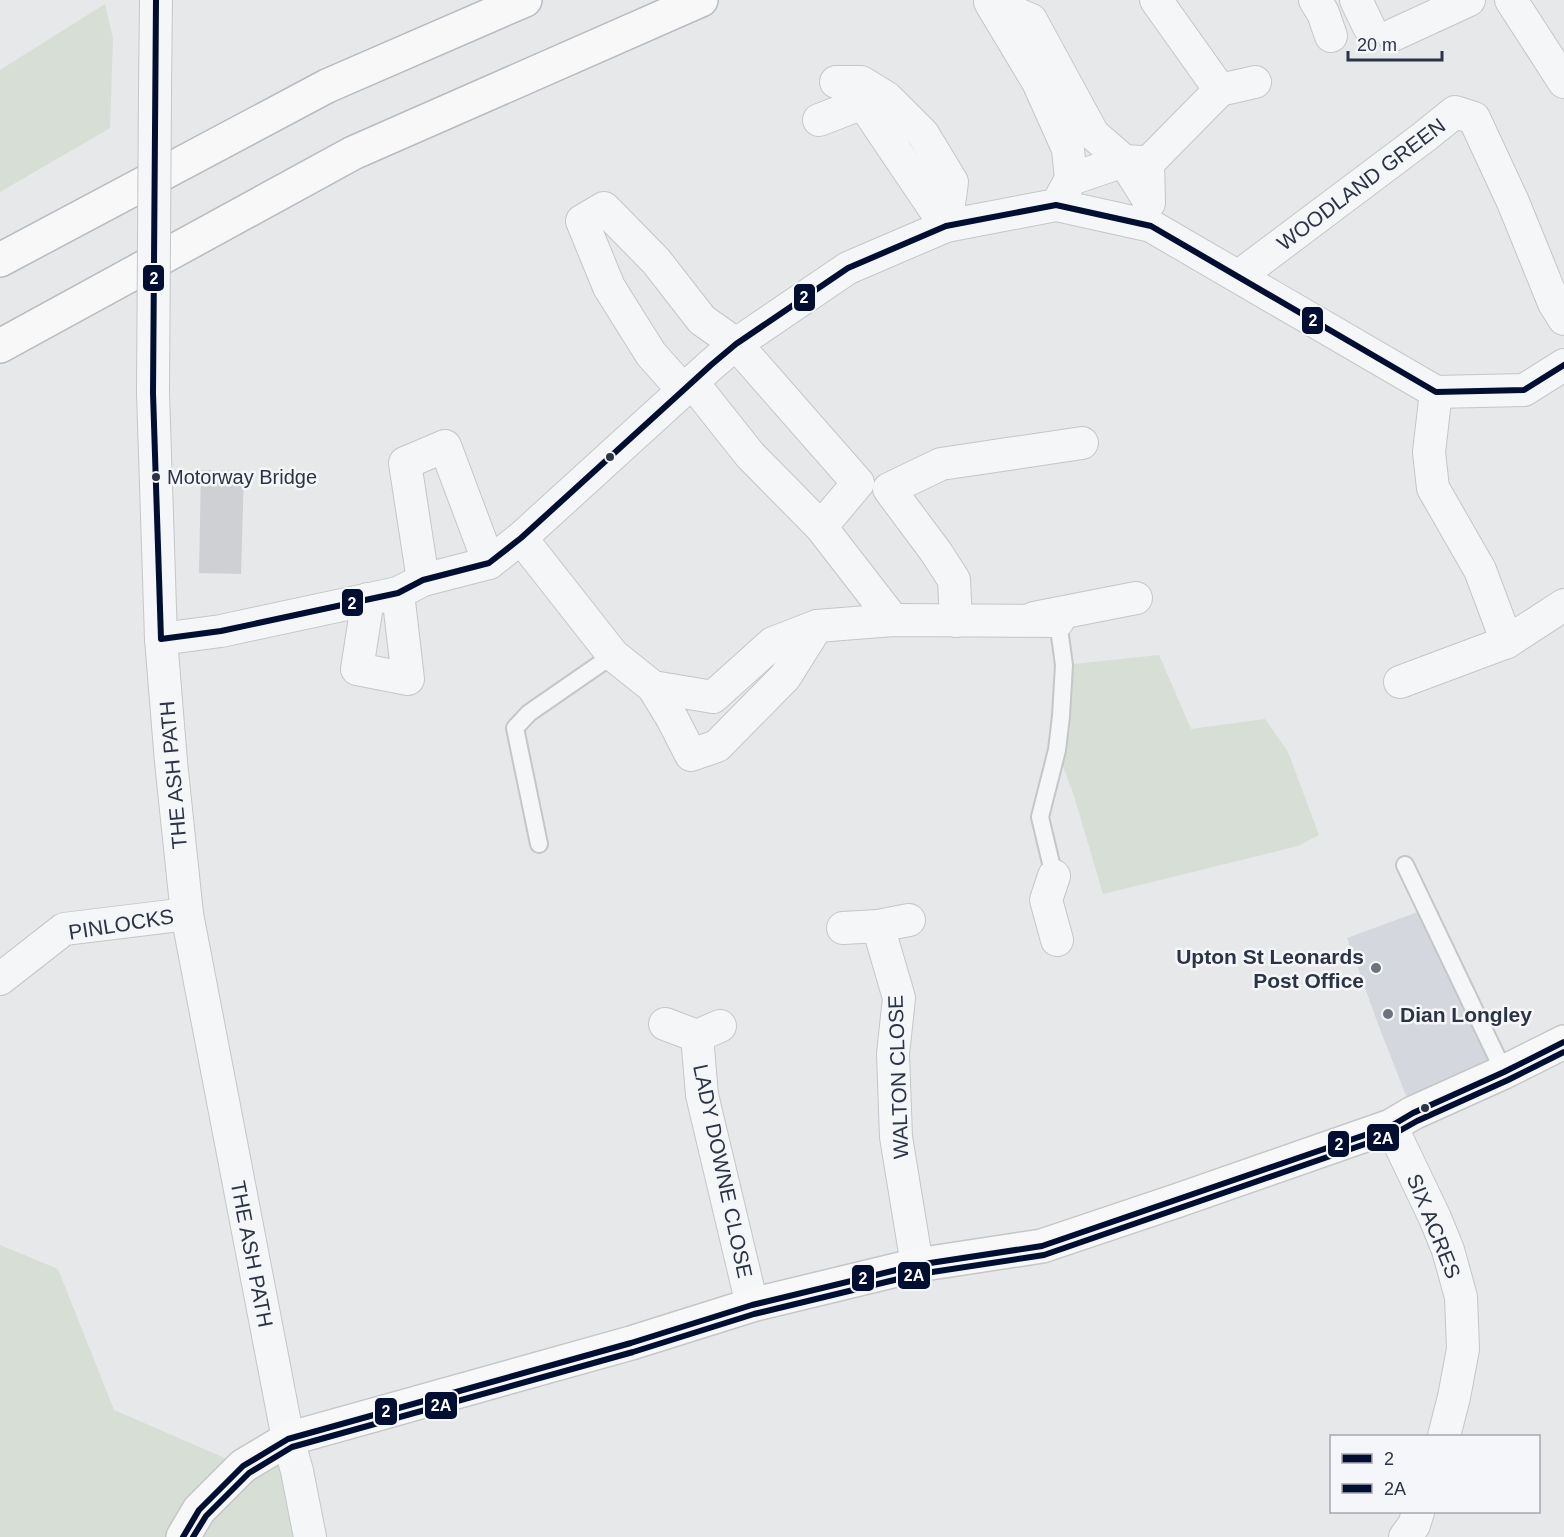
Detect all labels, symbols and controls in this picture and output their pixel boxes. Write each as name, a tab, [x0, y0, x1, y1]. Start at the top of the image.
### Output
scale bar	[1348, 24, 1442, 62]
text: 20 m	[1357, 35, 1397, 55]
street label: WOODLAND GREEN	[1273, 113, 1449, 255]
line badge: 2	[142, 264, 165, 292]
text: 2	[150, 270, 159, 287]
line badge: 2	[793, 283, 816, 312]
text: 2	[800, 289, 809, 306]
line badge: 2	[1301, 306, 1324, 335]
text: 2	[1309, 312, 1318, 329]
unlabelled marker	[604, 451, 616, 463]
place label: Motorway Bridge	[167, 466, 317, 488]
marker: Motorway Bridge	[150, 471, 162, 483]
line badge: 2	[341, 588, 364, 617]
text: 2	[348, 595, 357, 612]
street label: THE ASH PATH	[155, 700, 191, 850]
street label: PINLOCKS	[67, 904, 175, 944]
place label: Upton St Leonards Post Office	[1176, 945, 1364, 992]
marker: Upton St Leonards Post Office	[1369, 961, 1383, 975]
street label: WALTON CLOSE	[884, 995, 912, 1159]
place label: Dian Longley	[1400, 1003, 1532, 1026]
marker: Dian Longley	[1381, 1007, 1395, 1021]
street label: LADY DOWNE CLOSE	[689, 1062, 757, 1280]
unlabelled marker	[1419, 1102, 1431, 1114]
line badge: 2A	[1366, 1123, 1400, 1152]
line badge: 2	[1327, 1130, 1350, 1158]
text: 2A	[1373, 1130, 1394, 1147]
text: 2	[1335, 1136, 1344, 1153]
street label: SIX ACRES	[1403, 1170, 1465, 1282]
street label: THE ASH PATH	[227, 1179, 277, 1329]
line badge: 2A	[897, 1261, 931, 1290]
line badge: 2	[851, 1264, 875, 1292]
text: 2A	[904, 1267, 925, 1284]
text: 2	[859, 1270, 868, 1287]
line badge: 2A	[424, 1391, 458, 1420]
line badge: 2	[374, 1397, 398, 1426]
text: 2A	[431, 1397, 452, 1414]
text: 2	[382, 1403, 391, 1420]
legend	[1330, 1435, 1540, 1513]
text: 2	[1384, 1449, 1394, 1469]
text: 2A	[1384, 1479, 1406, 1499]

